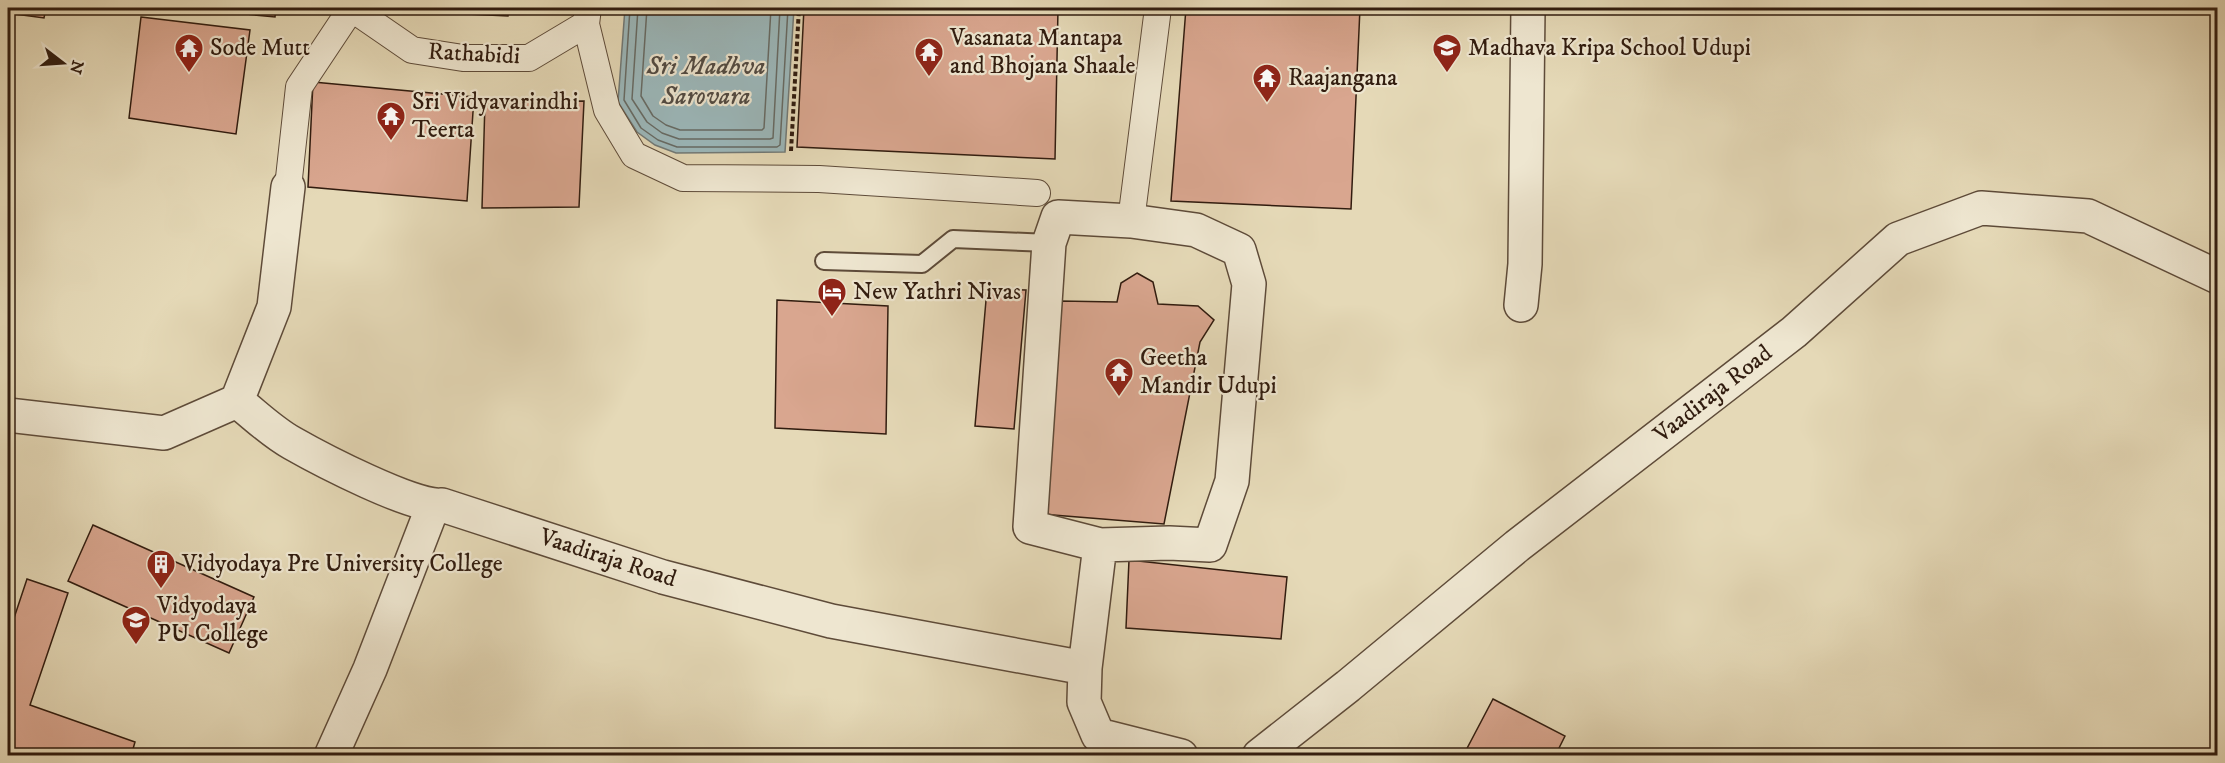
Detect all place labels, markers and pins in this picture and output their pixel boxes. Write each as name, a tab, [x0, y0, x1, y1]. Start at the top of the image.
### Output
place label: Vasanata Mantapa and Bhojana Shaale	[949, 23, 1136, 81]
temple icon: Sode Mutt	[173, 32, 205, 74]
school or university icon: Madhava Kripa School Udupi	[1431, 32, 1463, 74]
place label: Sode Mutt	[210, 33, 310, 63]
place label: Madhava Kripa School Udupi	[1468, 33, 1751, 63]
temple icon: Vasanata Mantapa and Bhojana Shaale	[913, 36, 945, 78]
temple icon: Raajangana	[1251, 62, 1283, 104]
place label: Raajangana	[1288, 63, 1398, 93]
place label: Sri Vidyavarindhi Teerta	[412, 87, 578, 145]
temple icon: Sri Vidyavarindhi Teerta	[375, 100, 407, 142]
hotel icon: New Yathri Nivas	[816, 276, 848, 318]
place label: New Yathri Nivas	[853, 277, 1021, 307]
place label: Geetha Mandir Udupi	[1140, 343, 1277, 401]
temple icon: Geetha Mandir Udupi	[1103, 356, 1135, 398]
building icon: Vidyodaya Pre University College	[145, 548, 177, 590]
place label: Vidyodaya Pre University College	[181, 549, 503, 579]
place label: Vidyodaya PU College	[156, 591, 268, 649]
school or university icon: Vidyodaya PU College	[120, 604, 152, 646]

